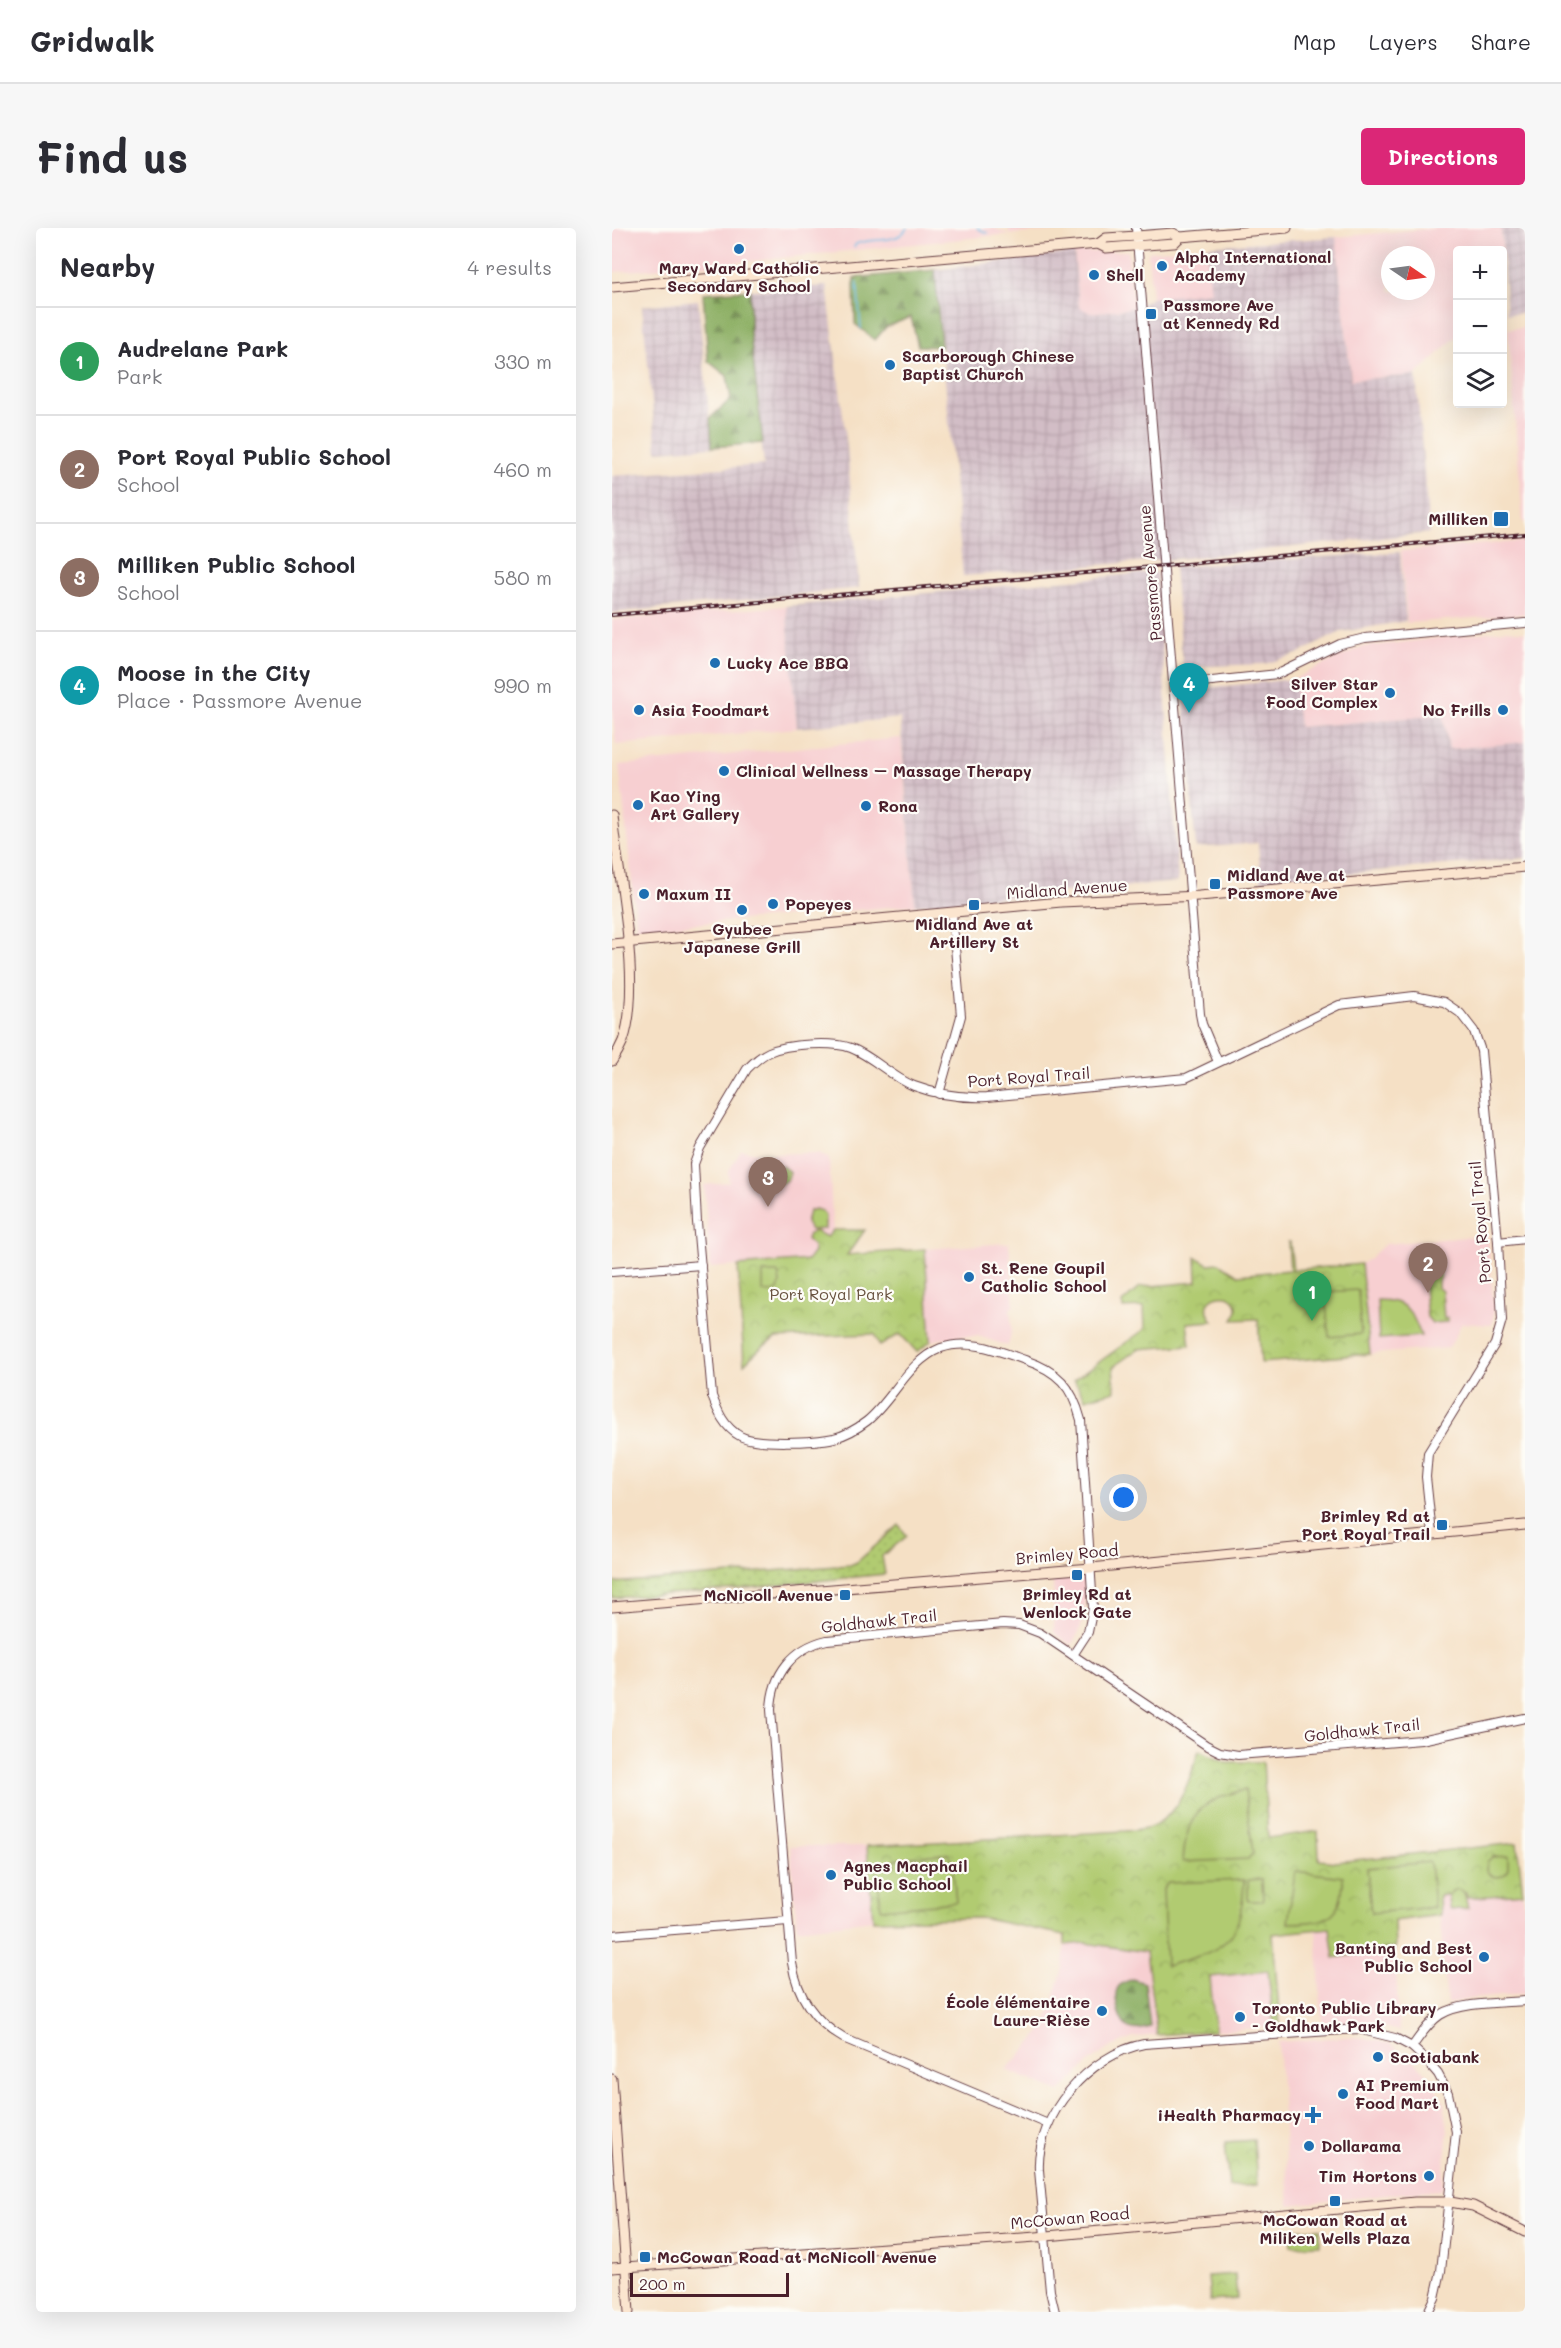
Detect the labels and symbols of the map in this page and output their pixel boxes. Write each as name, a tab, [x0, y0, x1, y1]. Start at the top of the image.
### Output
marker: Mary Ward Catholic Secondary School	[732, 242, 746, 256]
place label: Alpha International Academy	[1174, 246, 1331, 285]
north arrow	[1381, 246, 1435, 300]
place label: Mary Ward Catholic Secondary School	[659, 257, 819, 296]
marker: Alpha International Academy	[1155, 259, 1169, 273]
place label: Shell	[1106, 264, 1144, 285]
marker: Shell	[1087, 268, 1101, 282]
place label: Passmore Ave at Kennedy Rd	[1163, 294, 1279, 333]
marker: Passmore Ave at Kennedy Rd	[1144, 307, 1158, 321]
place label: Scarborough Chinese Baptist Church	[902, 345, 1074, 384]
marker: Scarborough Chinese Baptist Church	[883, 358, 897, 372]
street label: Passmore Avenue	[1133, 504, 1166, 642]
place label: Milliken	[1428, 508, 1488, 529]
marker: Milliken	[1492, 510, 1510, 528]
place label: Lucky Ace BBQ	[727, 652, 849, 673]
marker: Lucky Ace BBQ	[708, 656, 722, 670]
pin: 4	[1170, 664, 1208, 713]
place label: Silver Star Food Complex	[1266, 673, 1378, 712]
marker: Silver Star Food Complex	[1383, 686, 1397, 700]
place label: Asia Foodmart	[651, 699, 769, 720]
place label: No Frills	[1423, 699, 1491, 720]
marker: Asia Foodmart	[632, 703, 646, 717]
marker: No Frills	[1496, 703, 1510, 717]
place label: Clinical Wellness – Massage Therapy	[736, 760, 1032, 781]
marker: Clinical Wellness – Massage Therapy	[717, 764, 731, 778]
place label: Kao Ying Art Gallery	[650, 785, 740, 824]
place label: Rona	[878, 795, 918, 816]
marker: Kao Ying Art Gallery	[631, 798, 645, 812]
marker: Rona	[859, 799, 873, 813]
place label: Midland Ave at Passmore Ave	[1227, 864, 1345, 903]
street label: Midland Avenue	[1006, 874, 1128, 903]
marker: Midland Ave at Passmore Ave	[1208, 877, 1222, 891]
place label: Maxum II	[656, 883, 731, 904]
marker: Maxum II	[637, 887, 651, 901]
place label: Popeyes	[785, 893, 852, 914]
marker: Popeyes	[766, 897, 780, 911]
marker: Midland Ave at Artillery St	[967, 898, 981, 912]
marker: Gyubee Japanese Grill	[735, 903, 749, 917]
place label: Midland Ave at Artillery St	[915, 913, 1033, 952]
place label: Gyubee Japanese Grill	[683, 918, 801, 957]
street label: Port Royal Trail	[967, 1062, 1091, 1091]
pin: 3	[748, 1158, 788, 1207]
street label: Port Royal Trail	[1464, 1160, 1495, 1284]
pin: 2	[1408, 1244, 1448, 1293]
place label: St. Rene Goupil Catholic School	[981, 1257, 1107, 1296]
marker: St. Rene Goupil Catholic School	[962, 1270, 976, 1284]
pin: 1	[1292, 1272, 1332, 1321]
park label: Port Royal Park	[770, 1283, 892, 1304]
your location	[1109, 1483, 1138, 1512]
place label: Brimley Rd at Port Royal Trail	[1301, 1505, 1430, 1544]
marker: Brimley Rd at Port Royal Trail	[1435, 1518, 1449, 1532]
street label: Brimley Road	[1015, 1539, 1119, 1568]
marker: Brimley Rd at Wenlock Gate	[1070, 1568, 1084, 1582]
place label: Brimley Rd at Wenlock Gate	[1022, 1583, 1132, 1622]
place label: McNicoll Avenue	[704, 1584, 833, 1605]
marker: McNicoll Avenue	[838, 1588, 852, 1602]
street label: Goldhawk Trail	[820, 1604, 938, 1637]
street label: Goldhawk Trail	[1303, 1713, 1421, 1746]
place label: Agnes Macphail Public School	[843, 1855, 968, 1894]
marker: Agnes Macphail Public School	[824, 1868, 838, 1882]
place label: Banting and Best Public School	[1335, 1937, 1472, 1976]
marker: Banting and Best Public School	[1477, 1950, 1491, 1964]
place label: École élémentaire Laure-Rièse	[946, 1991, 1090, 2030]
place label: Toronto Public Library - Goldhawk Park	[1252, 1997, 1437, 2036]
marker: École élémentaire Laure-Rièse	[1095, 2004, 1109, 2018]
marker: Toronto Public Library - Goldhawk Park	[1233, 2010, 1247, 2024]
place label: Scotiabank	[1390, 2046, 1479, 2067]
marker: Scotiabank	[1371, 2050, 1385, 2064]
place label: AI Premium Food Mart	[1355, 2074, 1449, 2113]
marker: AI Premium Food Mart	[1336, 2087, 1350, 2101]
place label: iHealth Pharmacy	[1158, 2104, 1301, 2125]
marker: iHealth Pharmacy	[1306, 2108, 1320, 2122]
place label: Dollarama	[1321, 2135, 1402, 2156]
marker: Dollarama	[1302, 2139, 1316, 2153]
place label: Tim Hortons	[1319, 2165, 1417, 2186]
marker: Tim Hortons	[1422, 2169, 1436, 2183]
marker: McCowan Road at Miliken Wells Plaza	[1328, 2194, 1342, 2208]
street label: McCowan Road	[1010, 2202, 1130, 2233]
place label: McCowan Road at Miliken Wells Plaza	[1260, 2209, 1411, 2248]
place label: McCowan Road at McNicoll Avenue	[657, 2246, 937, 2267]
marker: McCowan Road at McNicoll Avenue	[638, 2250, 652, 2264]
scale bar	[630, 2270, 789, 2298]

